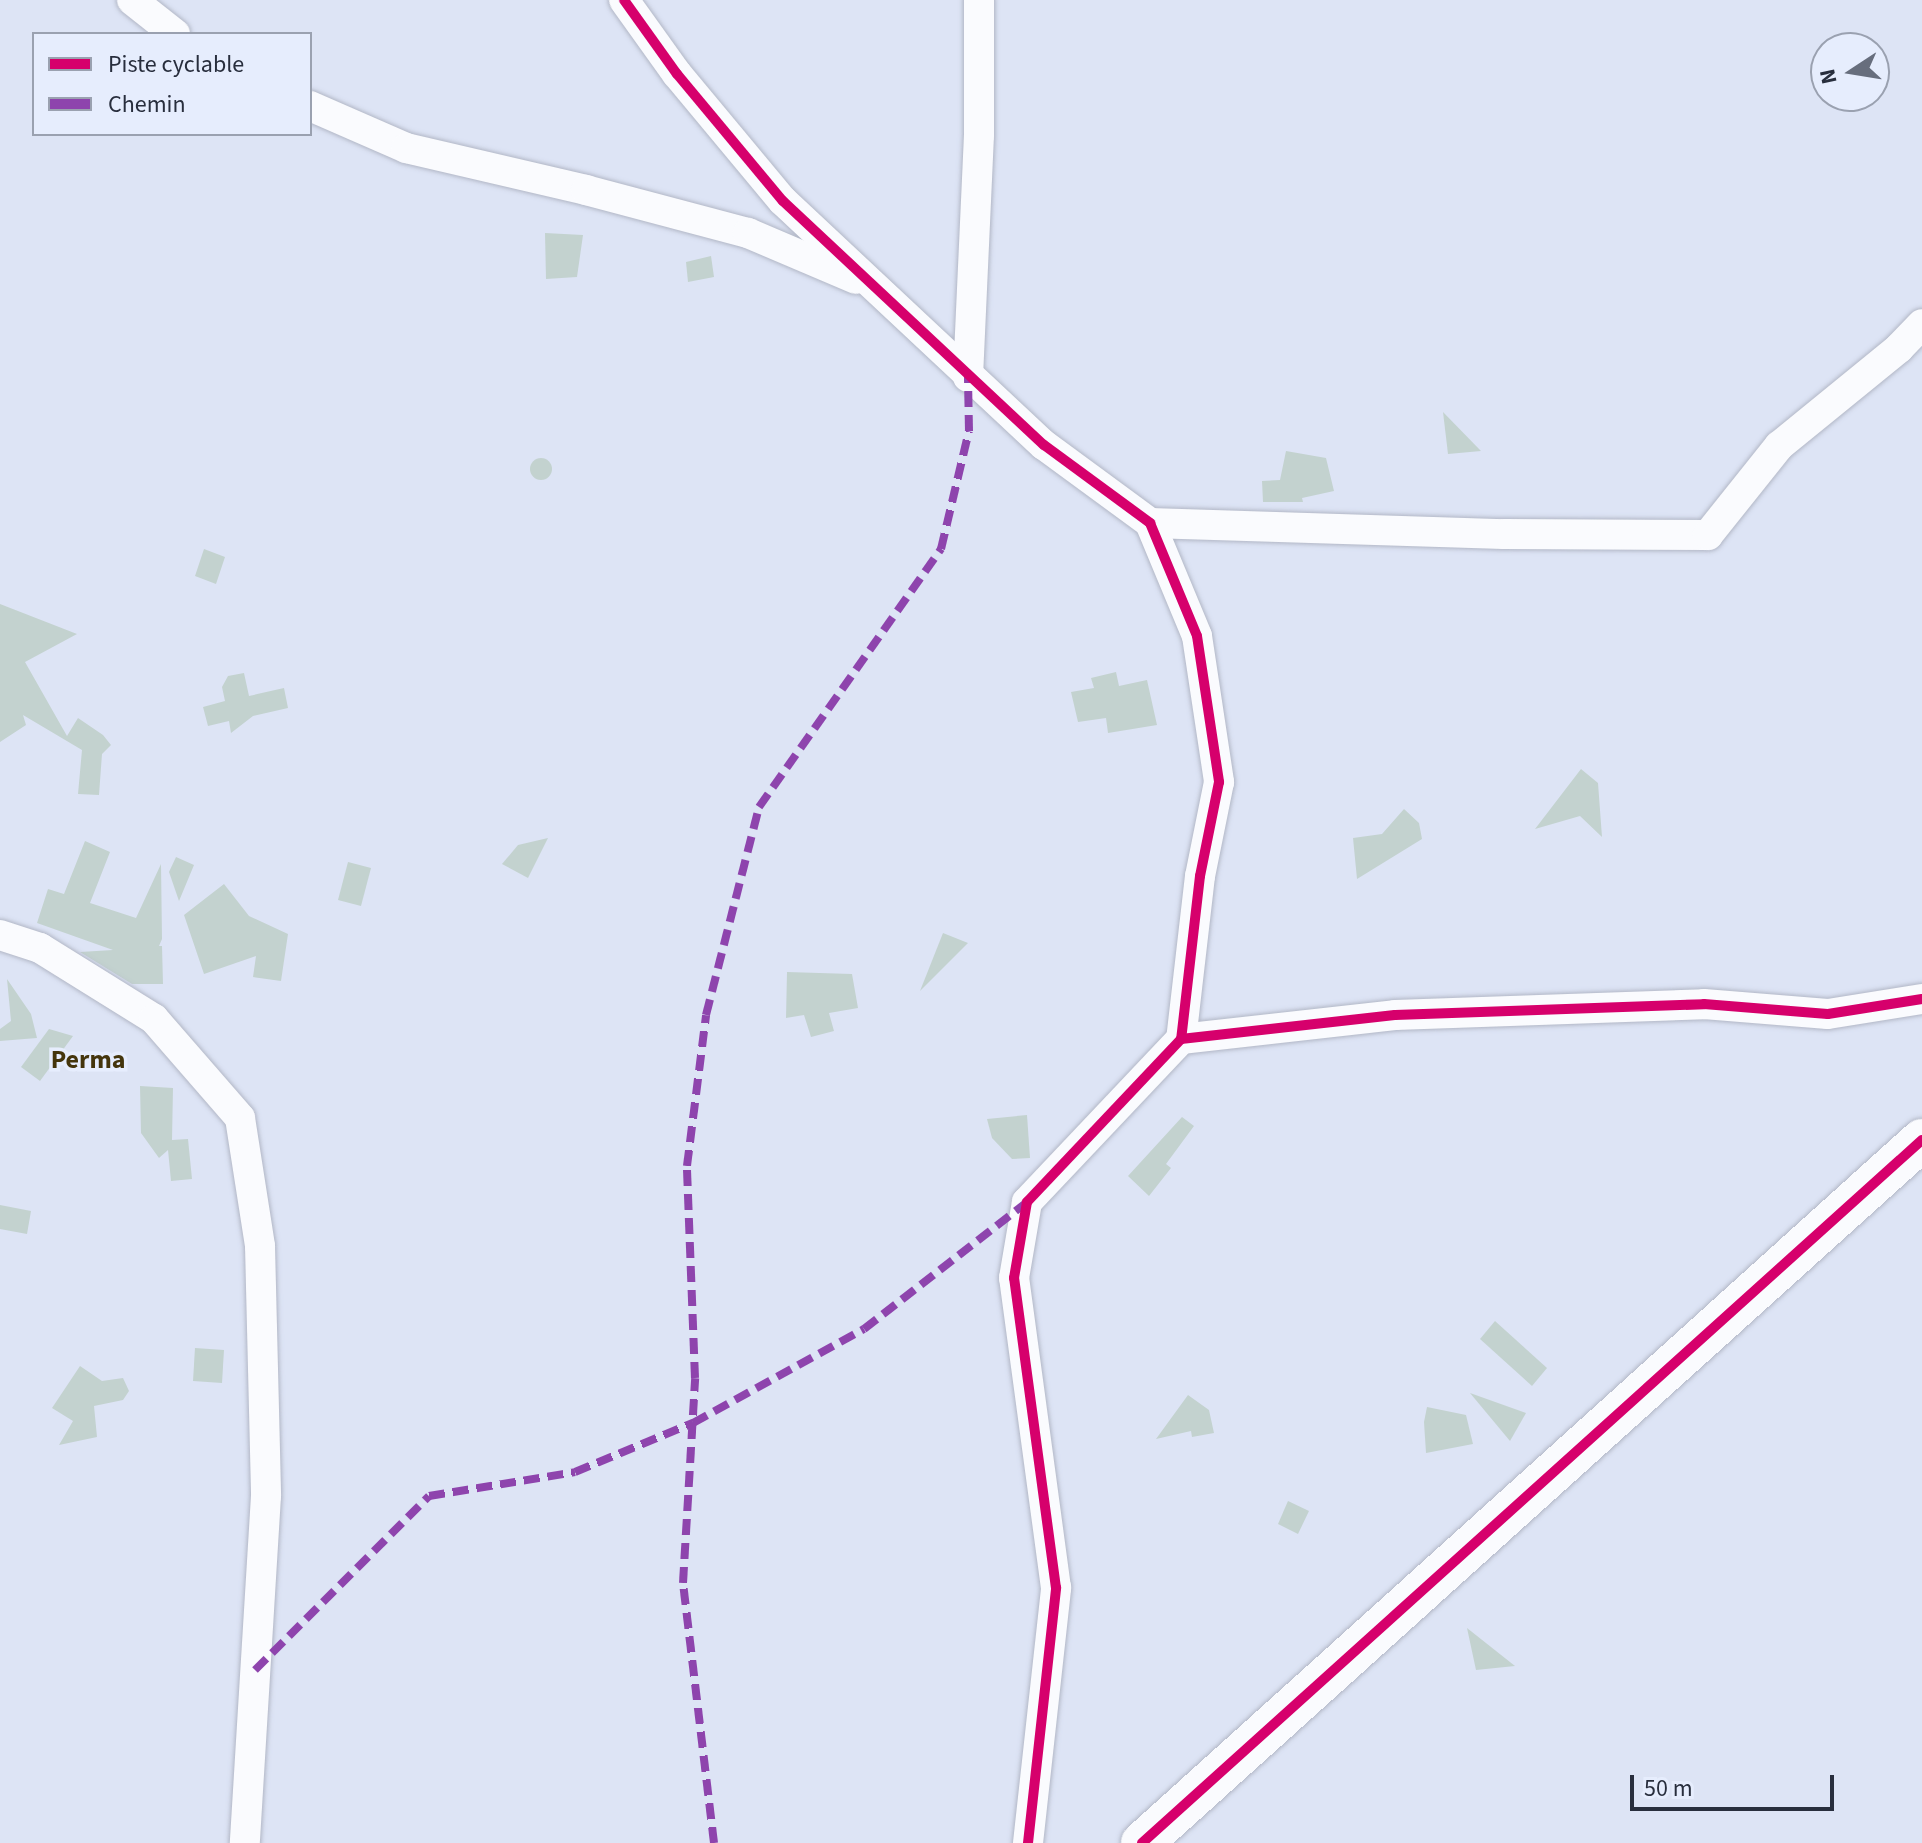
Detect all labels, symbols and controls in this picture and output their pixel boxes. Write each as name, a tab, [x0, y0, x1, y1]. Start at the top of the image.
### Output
legend	[32, 32, 312, 136]
north arrow	[1810, 32, 1890, 112]
text: Piste cyclable	[108, 47, 244, 82]
text: N	[1811, 66, 1846, 87]
text: Chemin	[108, 87, 186, 122]
district label: Perma	[51, 1044, 125, 1076]
scale bar	[1634, 1759, 1838, 1809]
text: 50 m	[1644, 1771, 1693, 1806]

